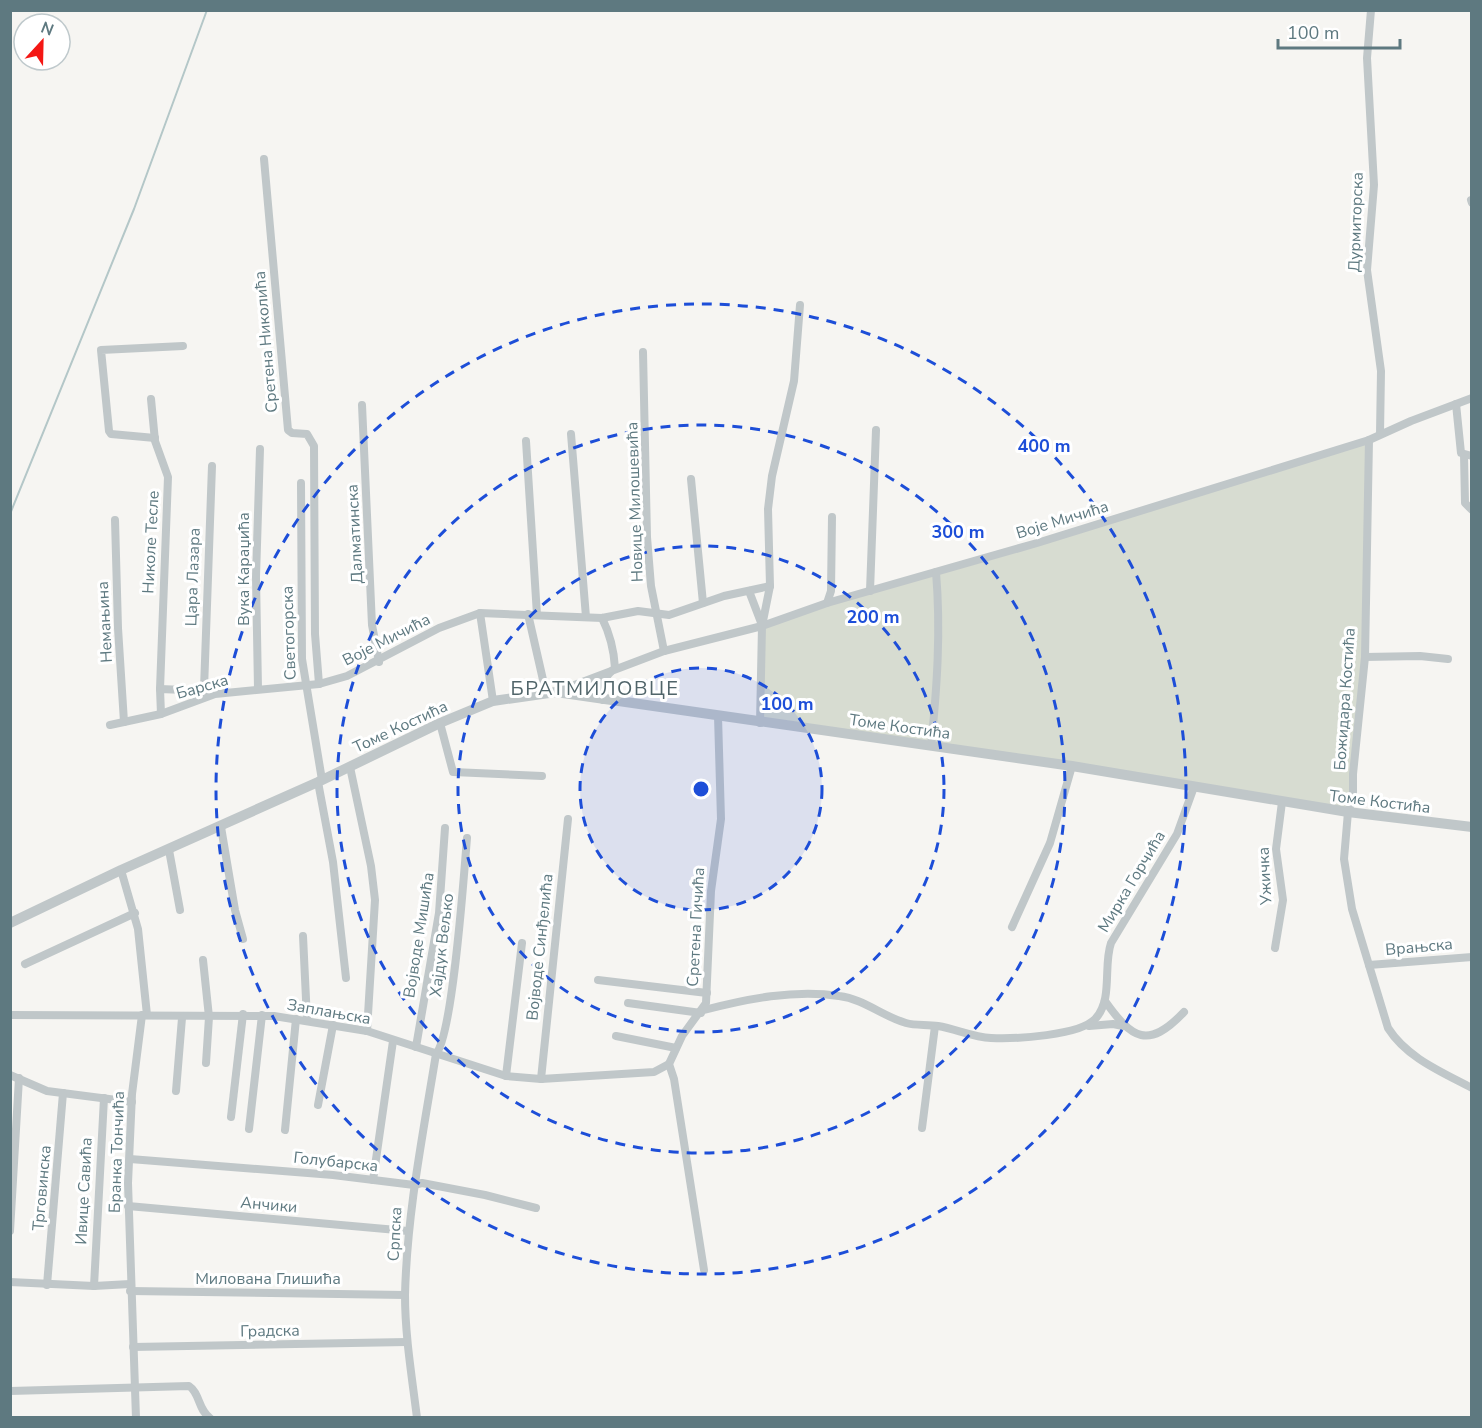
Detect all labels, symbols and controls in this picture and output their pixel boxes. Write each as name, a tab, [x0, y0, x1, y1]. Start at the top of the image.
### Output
north arrow	[12, 12, 72, 72]
scale bar	[1278, 12, 1400, 50]
text: N	[38, 17, 57, 41]
text: 100 m	[1287, 21, 1339, 45]
street label: Дурмиторска	[1343, 172, 1369, 272]
street label: Сретена Николића	[249, 270, 283, 414]
street label: Новице Милошевића	[621, 421, 649, 582]
text: 400 m	[1017, 434, 1071, 458]
street label: Далматинска	[341, 484, 369, 584]
street label: Николе Тесле	[137, 490, 165, 594]
street label: Воје Мичића	[1013, 495, 1111, 544]
street label: Вука Караџића	[233, 512, 255, 626]
text: 300 m	[931, 520, 985, 544]
street label: Цара Лазара	[180, 527, 206, 627]
street label: Немањина	[92, 581, 118, 663]
street label: Светогорска	[276, 585, 302, 681]
text: 200 m	[846, 605, 900, 629]
street label: Воје Мичића	[339, 608, 434, 671]
street label: Божидара Костића	[1329, 627, 1361, 771]
street label: Барска	[174, 669, 231, 705]
district label: БРАТМИЛОВЦЕ	[511, 675, 679, 702]
text: 100 m	[760, 692, 814, 716]
street label: Томе Костића	[350, 695, 451, 758]
street label: Томе Костића	[848, 709, 952, 745]
centre of rings	[691, 779, 711, 799]
street label: Томе Костића	[1328, 785, 1432, 819]
street label: Мирка Горчића	[1093, 827, 1171, 936]
street label: Ужичка	[1252, 846, 1278, 907]
street label: Сретена Гичића	[682, 867, 710, 987]
street label: Војводе Мишића	[398, 871, 440, 1000]
street label: Војводе Синђелића	[521, 873, 559, 1022]
street label: Хајдук Вељко	[425, 892, 459, 998]
street label: Врањска	[1384, 933, 1454, 961]
street label: Заплањска	[285, 994, 372, 1030]
street label: Бранка Тончића	[104, 1091, 130, 1213]
street label: Ивице Савића	[70, 1137, 98, 1245]
street label: Трговинска	[27, 1144, 57, 1232]
street label: Голубарска	[292, 1147, 379, 1177]
street label: Анчики	[240, 1192, 298, 1218]
street label: Српска	[383, 1206, 407, 1262]
street label: Милована Глишића	[195, 1268, 341, 1290]
street label: Градска	[240, 1319, 300, 1343]

